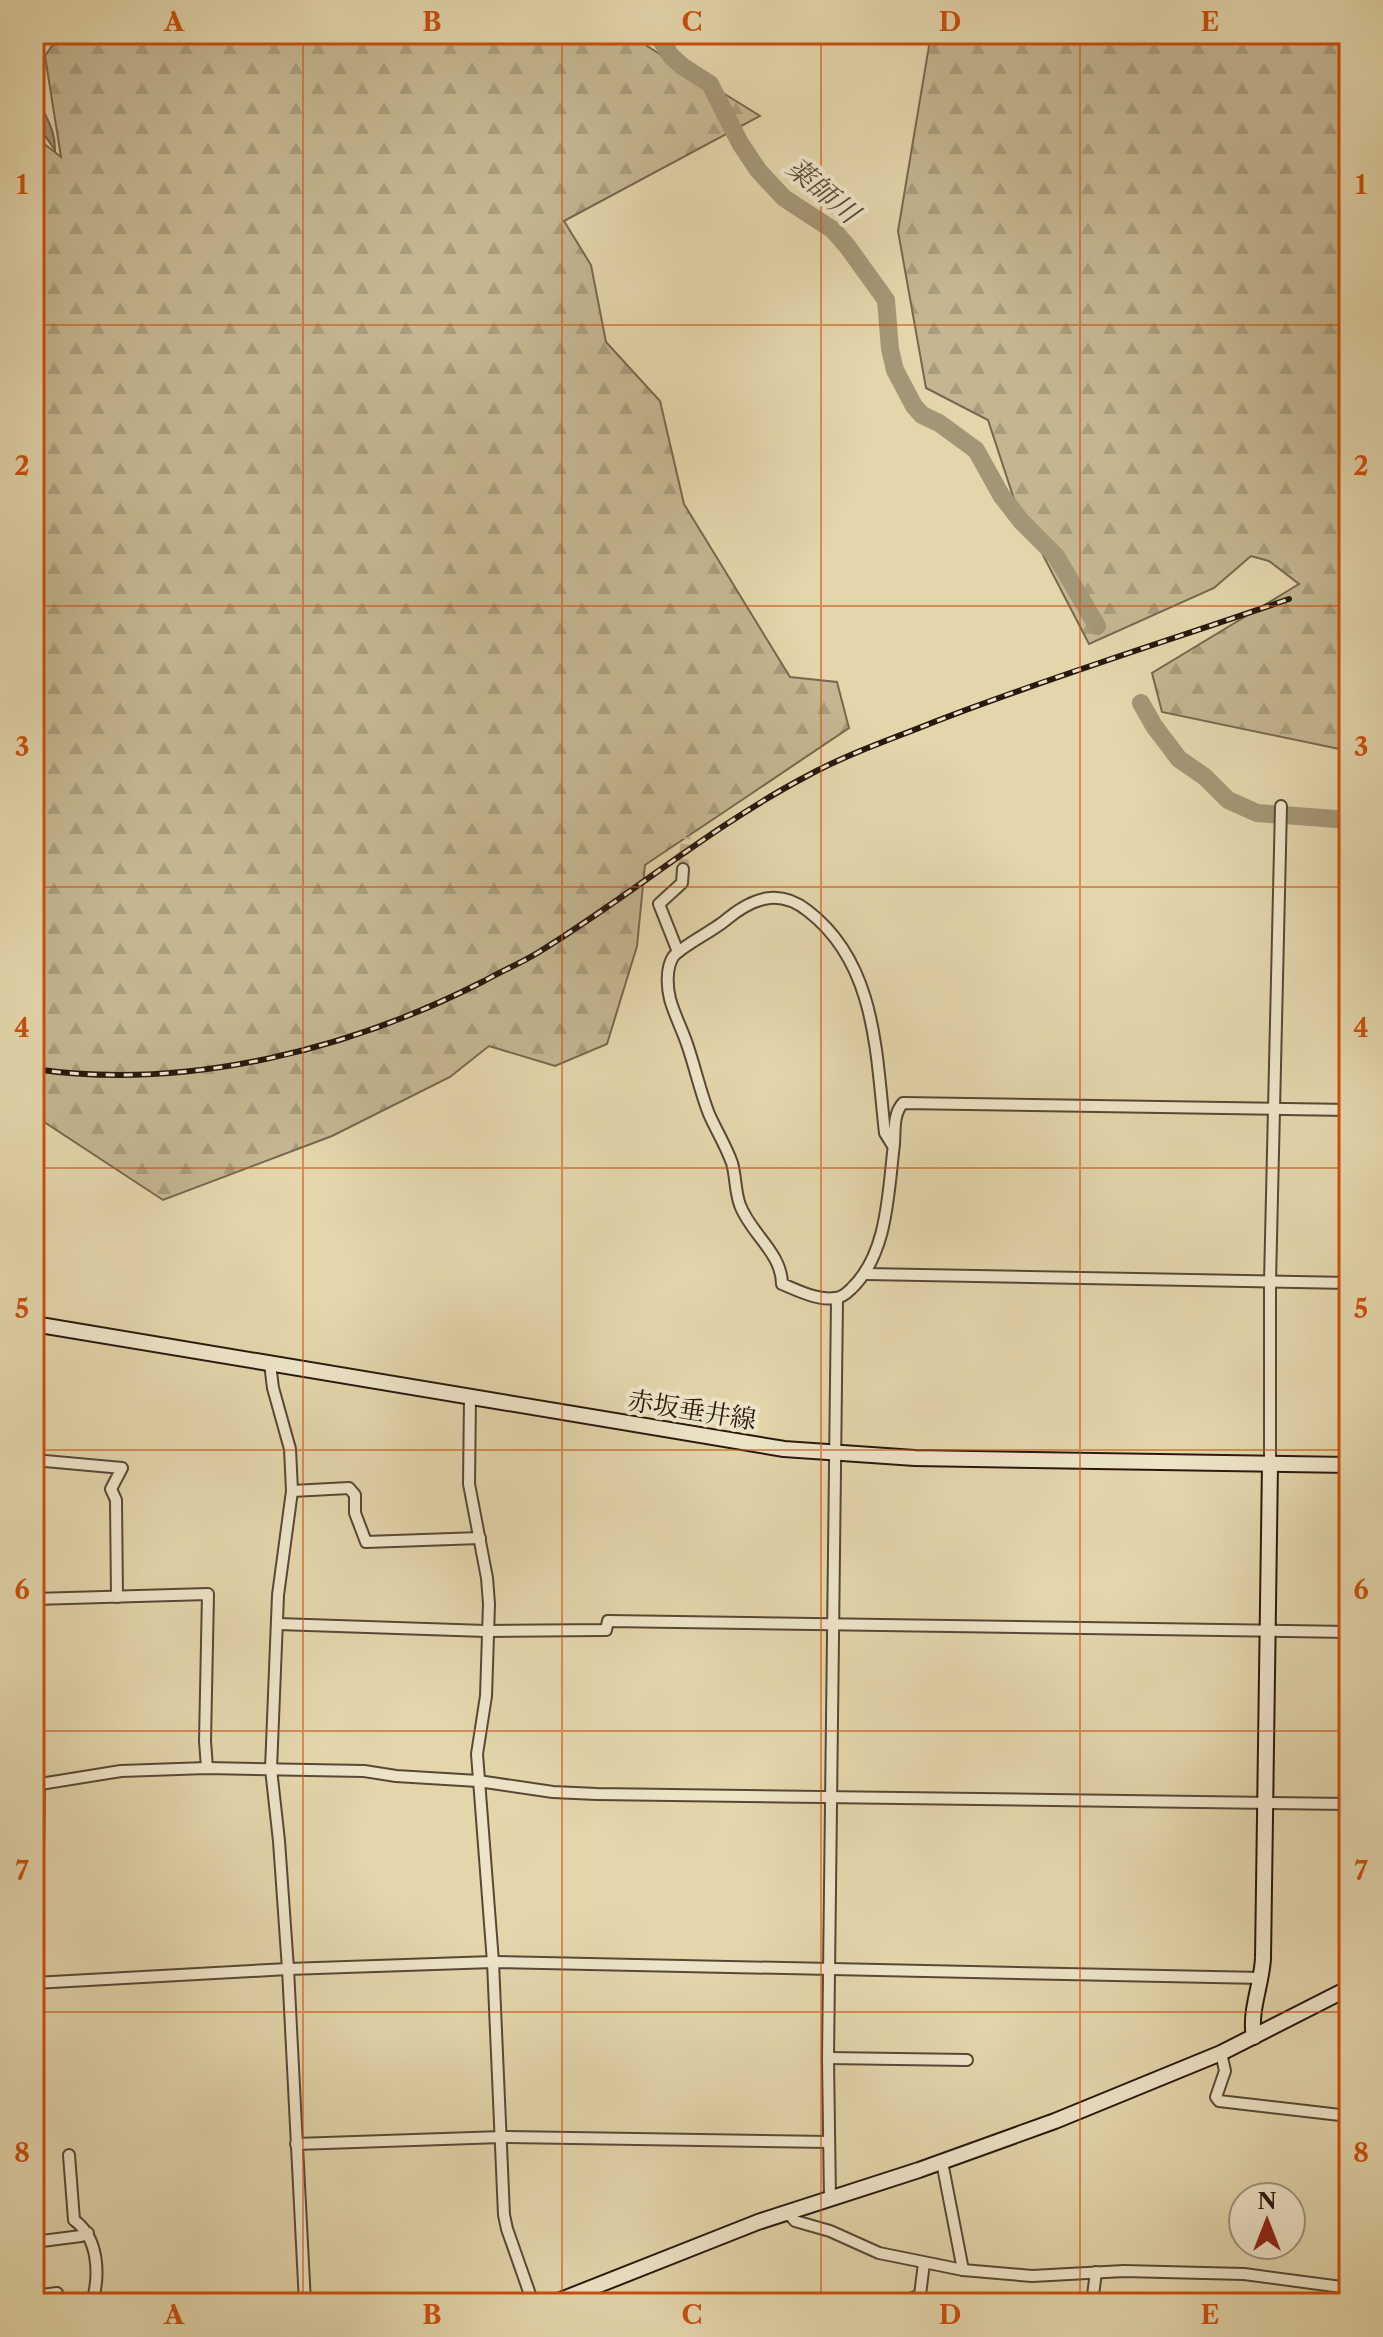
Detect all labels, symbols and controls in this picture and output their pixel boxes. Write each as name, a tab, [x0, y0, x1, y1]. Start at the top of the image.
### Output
text: A	[163, 6, 185, 38]
text: B	[422, 6, 442, 38]
text: C	[682, 6, 702, 38]
text: D	[939, 6, 961, 38]
text: E	[1201, 6, 1219, 38]
water label: 薬師川	[780, 150, 868, 232]
text: 1	[16, 169, 28, 201]
text: 1	[1355, 169, 1367, 201]
text: 2	[14, 450, 30, 482]
text: 2	[1353, 450, 1369, 482]
text: 3	[15, 731, 29, 763]
text: 3	[1354, 731, 1368, 763]
text: 4	[14, 1012, 30, 1044]
text: 4	[1353, 1012, 1369, 1044]
text: 5	[15, 1293, 29, 1325]
text: 5	[1354, 1293, 1368, 1325]
street label: 赤坂垂井線	[625, 1384, 759, 1436]
text: 6	[14, 1574, 30, 1606]
text: 6	[1353, 1574, 1369, 1606]
text: 7	[15, 1855, 29, 1887]
text: 7	[1354, 1855, 1368, 1887]
text: 8	[14, 2137, 30, 2169]
text: 8	[1353, 2137, 1369, 2169]
north arrow	[1227, 2181, 1307, 2261]
text: N	[1257, 2188, 1277, 2215]
text: A	[163, 2299, 185, 2331]
text: B	[422, 2299, 442, 2331]
text: C	[682, 2299, 702, 2331]
text: D	[939, 2299, 961, 2331]
text: E	[1201, 2299, 1219, 2331]

